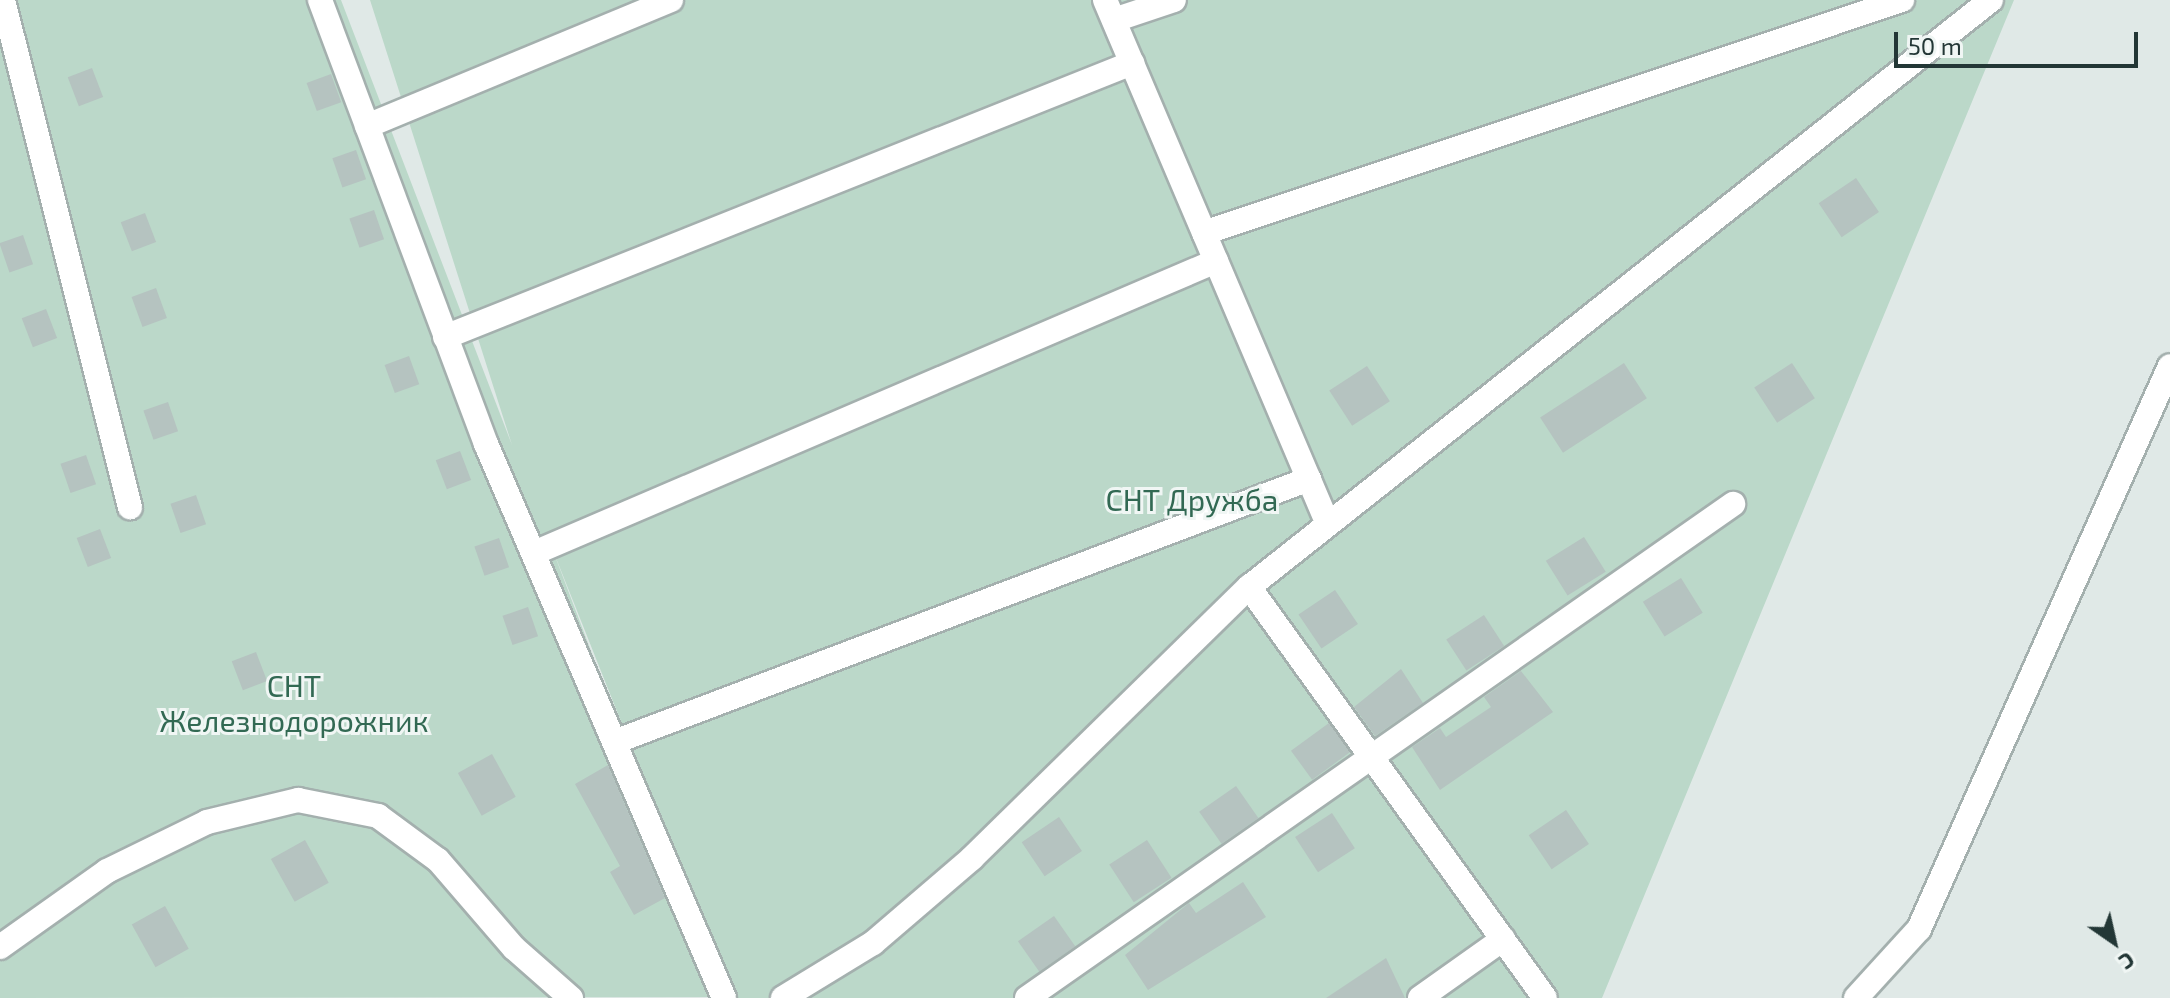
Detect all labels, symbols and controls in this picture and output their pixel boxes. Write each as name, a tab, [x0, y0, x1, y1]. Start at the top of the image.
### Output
scale bar	[1898, 16, 2142, 66]
text: 50 m	[1908, 31, 1962, 60]
park label: СНТ Дружба	[1106, 481, 1278, 517]
park label: СНТ Железнодорожник	[159, 667, 429, 738]
north arrow	[2074, 902, 2154, 982]
text: С	[2115, 948, 2140, 976]

